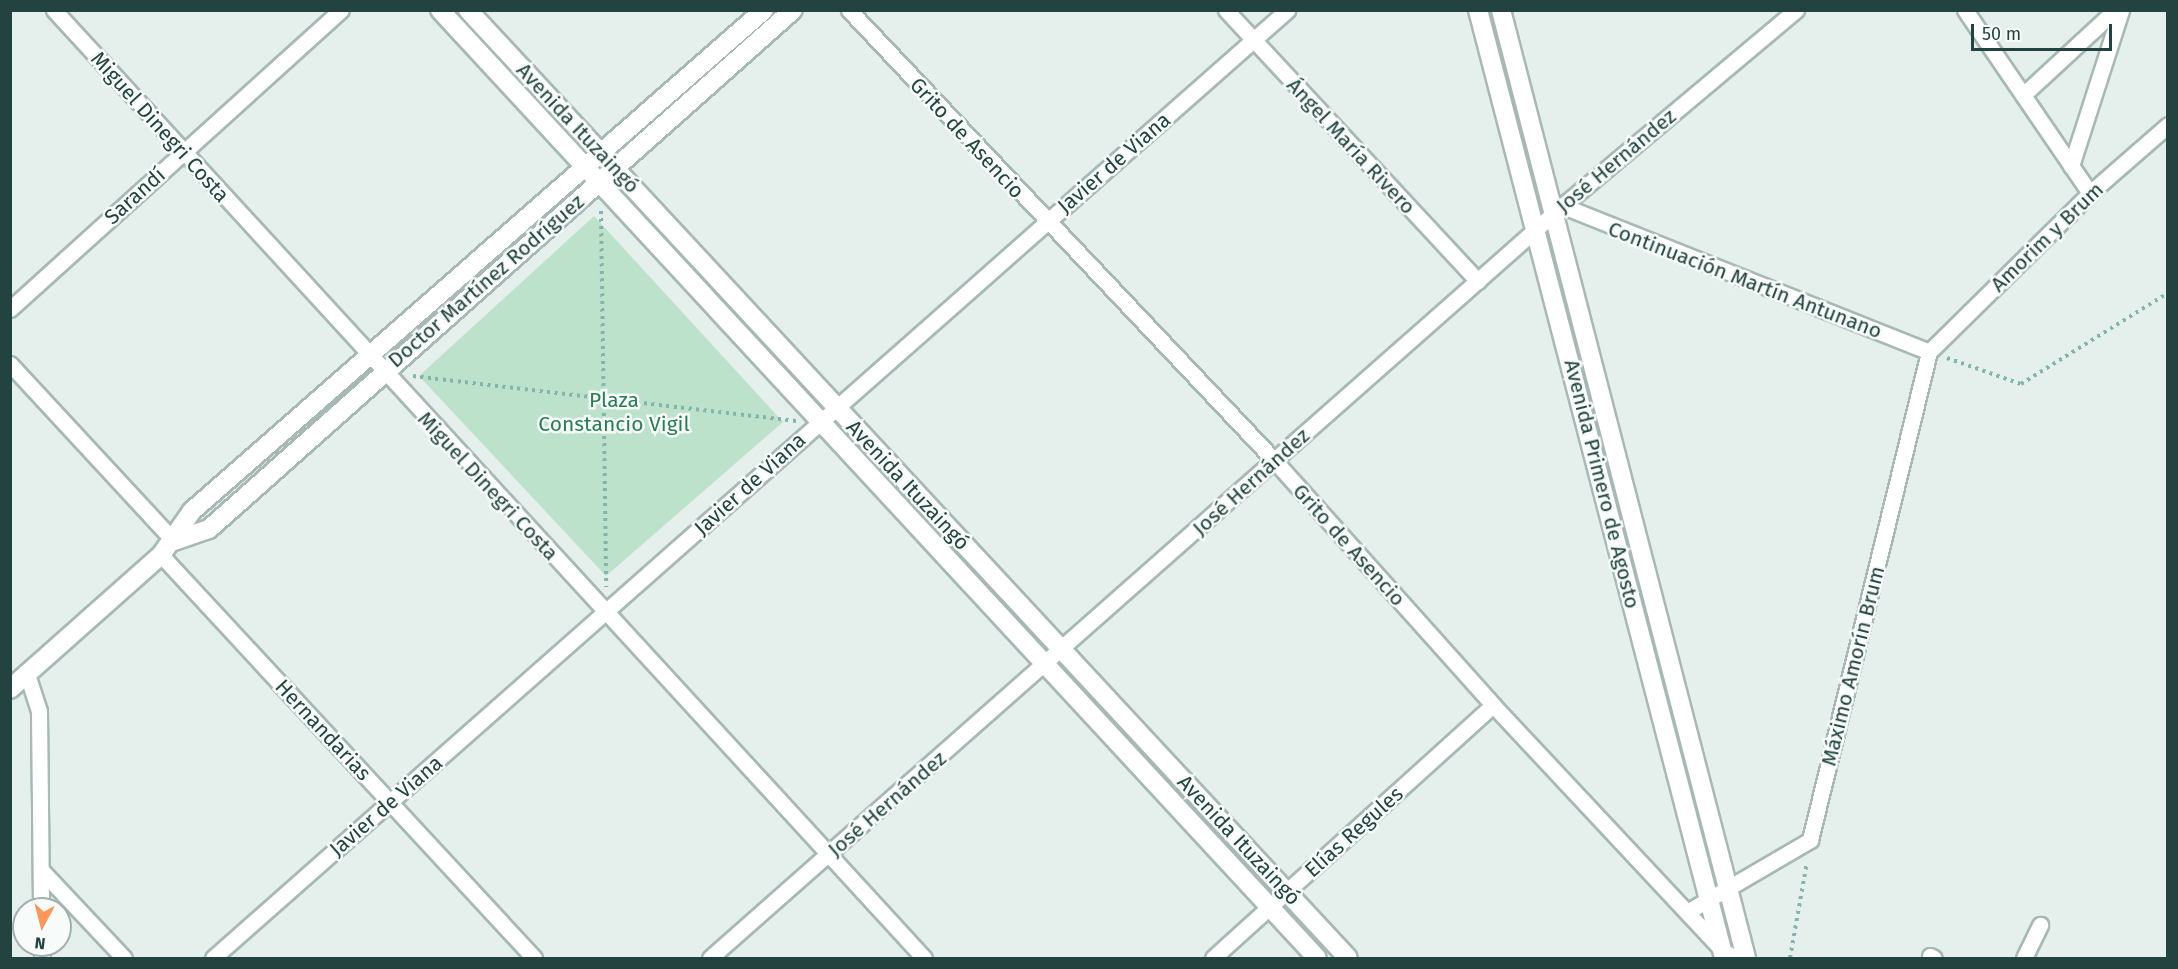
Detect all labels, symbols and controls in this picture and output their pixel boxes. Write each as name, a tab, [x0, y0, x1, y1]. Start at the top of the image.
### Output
scale bar	[1974, 12, 2115, 50]
text: 50 m	[1982, 23, 2021, 45]
street label: Miguel Dinegri Costa	[86, 46, 234, 208]
street label: Avenida Ituzaingó	[511, 58, 645, 198]
street label: Grito de Asencio	[905, 72, 1029, 204]
street label: Ángel María Rivero	[1281, 73, 1421, 219]
street label: José Hernández	[1551, 104, 1681, 218]
street label: Javier de Viana	[1052, 107, 1176, 219]
street label: Sarandí	[100, 162, 170, 230]
street label: Amorim y Brum	[1985, 177, 2109, 297]
street label: Doctor Martínez Rodríguez	[383, 189, 589, 373]
street label: Continuación Martín Antunano	[1605, 216, 1885, 344]
street label: Avenida Primero de Agosto	[1559, 357, 1645, 611]
park label: Plaza Constancio Vigil	[538, 387, 690, 437]
street label: Miguel Dinegri Costa	[413, 406, 563, 566]
street label: Avenida Ituzaingó	[841, 415, 975, 555]
street label: José Hernández	[1187, 423, 1315, 541]
street label: Javier de Viana	[689, 427, 811, 541]
street label: Grito de Asencio	[1288, 479, 1410, 611]
street label: Máximo Amorín Brum	[1816, 564, 1890, 768]
street label: Hernandarias	[270, 674, 376, 786]
street label: José Hernández	[823, 746, 951, 862]
street label: Javier de Viana	[324, 750, 448, 862]
street label: Avenida Ituzaingó	[1172, 770, 1306, 910]
street label: Elías Regules	[1300, 781, 1408, 883]
north arrow	[12, 897, 72, 957]
text: N	[34, 933, 46, 953]

